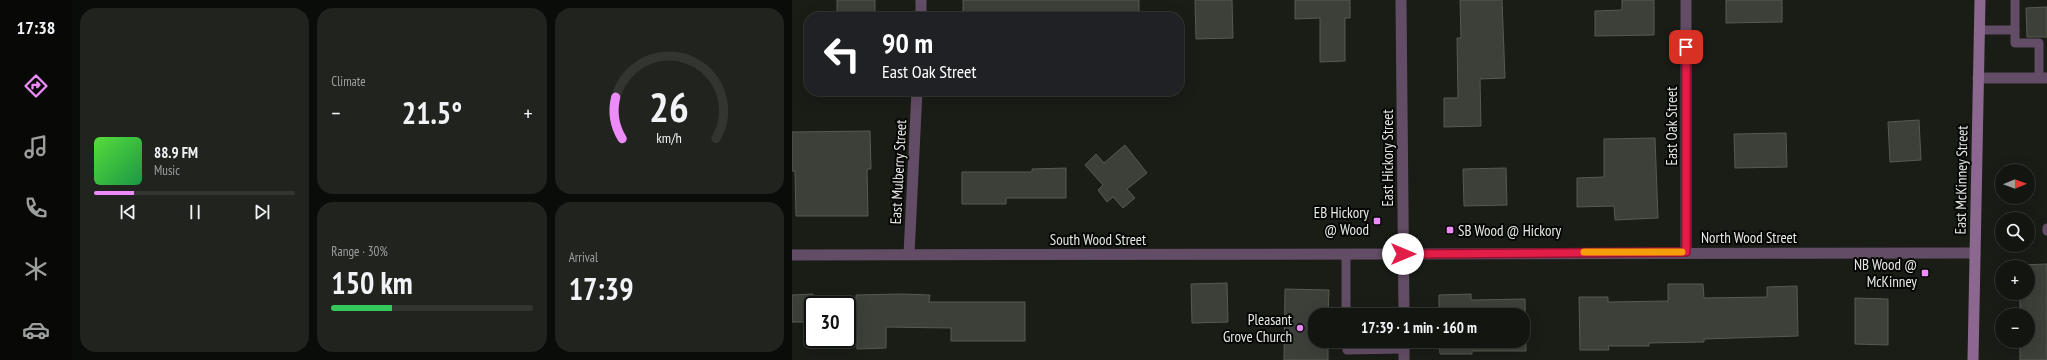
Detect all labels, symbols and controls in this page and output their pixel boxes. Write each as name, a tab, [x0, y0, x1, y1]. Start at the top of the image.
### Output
text: 17:38	[17, 16, 55, 39]
text: 90 m	[882, 24, 933, 61]
icon: left	[816, 28, 868, 80]
pin	[1669, 30, 1703, 64]
icon: arrive	[1675, 36, 1697, 58]
text: East Oak Street	[882, 60, 976, 83]
icon: directions	[22, 72, 50, 100]
text: Climate	[331, 73, 366, 90]
text: 26	[649, 80, 689, 133]
street label: East Oak Street	[1662, 87, 1681, 165]
text: 21.5°	[402, 93, 462, 132]
text: −	[331, 99, 340, 127]
text: +	[524, 99, 533, 127]
street label: East Hickory Street	[1378, 109, 1397, 207]
street label: East Mulberry Street	[886, 119, 910, 225]
street label: East McKinney Street	[1951, 125, 1971, 235]
text: km/h	[657, 128, 682, 147]
icon: music	[22, 133, 50, 161]
text: 88.9 FM	[154, 143, 198, 162]
text: Music	[154, 162, 180, 179]
north arrow	[1995, 164, 2035, 204]
map controls	[1995, 164, 2035, 348]
icon: phone	[22, 194, 50, 222]
icon: previous	[117, 201, 139, 223]
icon: pause	[184, 201, 206, 223]
icon: next	[251, 201, 273, 223]
place label: EB Hickory @ Wood	[1314, 203, 1369, 239]
button: search	[1995, 212, 2035, 252]
marker: EB Hickory @ Wood	[1372, 216, 1382, 226]
place label: SB Wood @ Hickory	[1458, 221, 1562, 240]
marker: SB Wood @ Hickory	[1445, 225, 1455, 235]
street label: North Wood Street	[1701, 228, 1797, 247]
street label: South Wood Street	[1050, 230, 1146, 249]
position arrow	[1382, 233, 1424, 275]
text: Range · 30%	[331, 243, 388, 260]
text: Arrival	[569, 249, 598, 266]
icon: climate	[22, 255, 50, 283]
place label: NB Wood @ McKinney	[1854, 255, 1917, 291]
button: +	[1995, 260, 2035, 300]
text: 150 km	[331, 263, 413, 302]
marker: NB Wood @ McKinney	[1920, 268, 1930, 278]
text: 17:39	[569, 269, 634, 308]
speed limit sign: 30	[804, 296, 856, 348]
button: −	[1995, 308, 2035, 348]
place label: Pleasant Grove Church	[1223, 310, 1292, 346]
icon: car	[22, 316, 50, 344]
text: 17:39 · 1 min · 160 m	[1361, 318, 1477, 337]
marker: Pleasant Grove Church	[1295, 323, 1305, 333]

